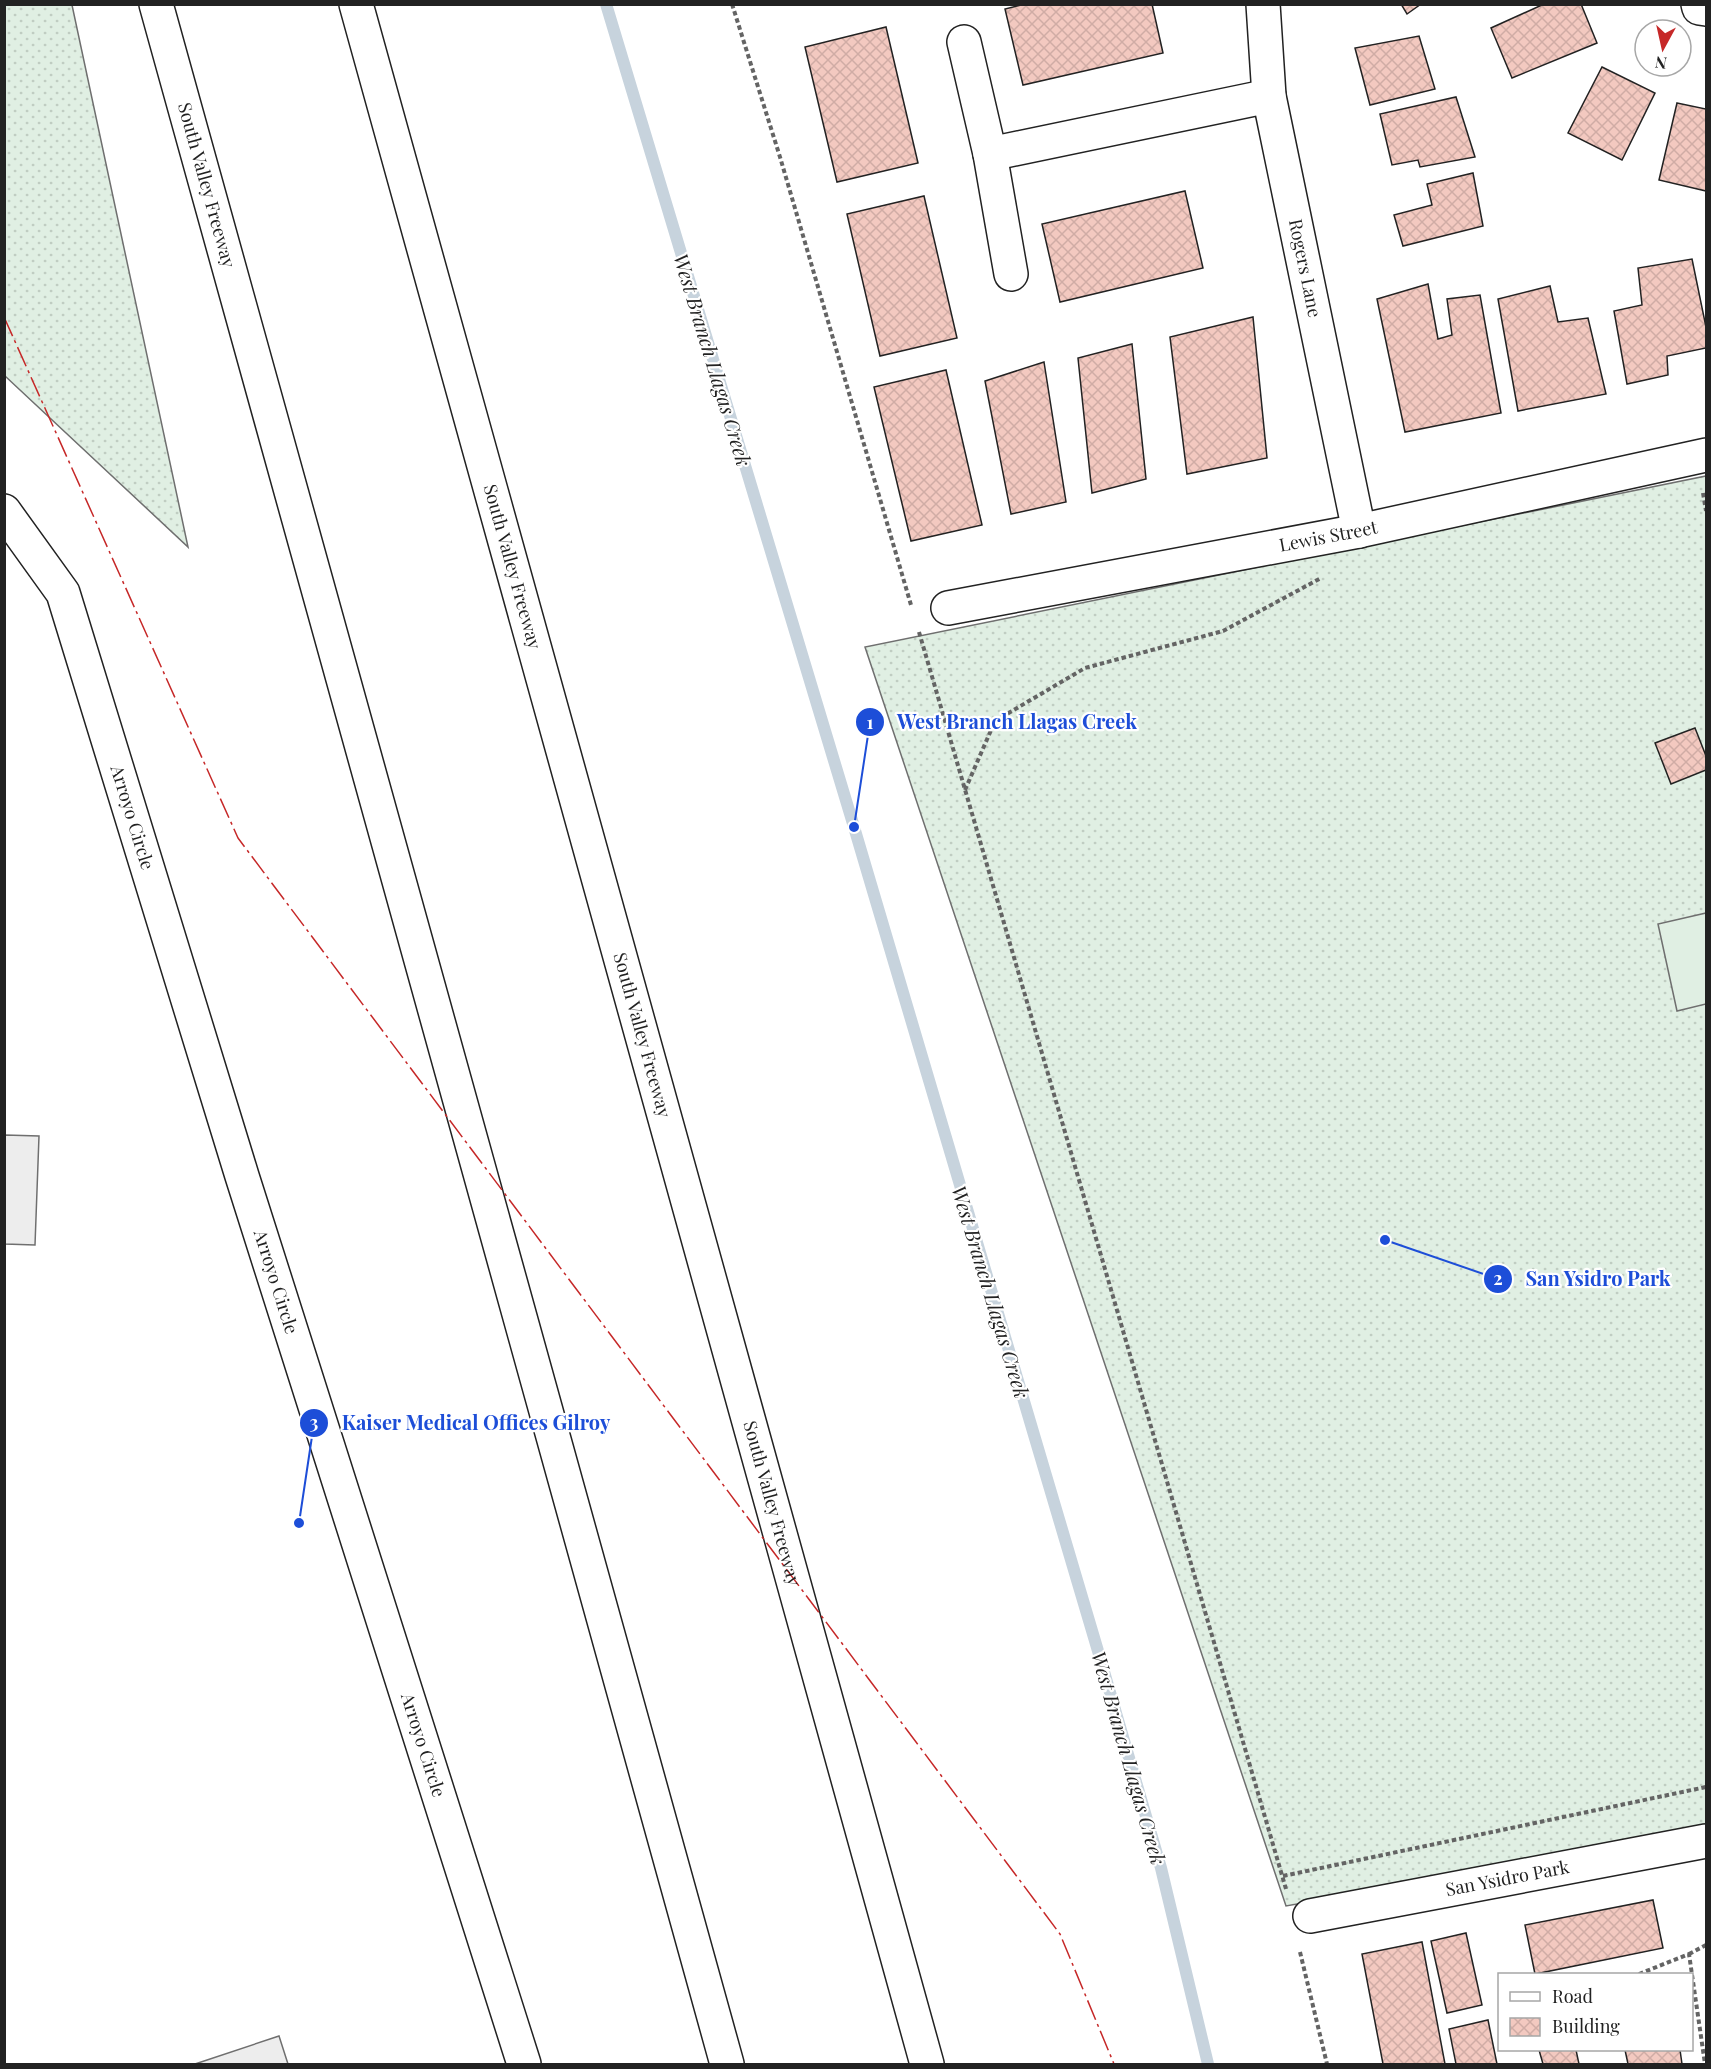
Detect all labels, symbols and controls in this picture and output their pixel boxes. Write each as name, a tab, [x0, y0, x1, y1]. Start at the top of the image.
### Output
north arrow	[1633, 18, 1693, 78]
text: N	[1653, 52, 1668, 75]
street label: South Valley Freeway	[173, 100, 241, 270]
street label: Rogers Lane	[1284, 217, 1327, 319]
water label: West Branch Llagas Creek	[668, 250, 759, 469]
street label: South Valley Freeway	[479, 481, 547, 652]
street label: Lewis Street	[1277, 514, 1380, 557]
callout: West Branch Llagas Creek	[855, 703, 1149, 741]
text: West Branch Llagas Creek	[896, 707, 1137, 734]
text: 1	[867, 710, 874, 734]
street label: Arroyo Circle	[105, 761, 160, 873]
street label: South Valley Freeway	[608, 950, 677, 1120]
water label: West Branch Llagas Creek	[946, 1182, 1037, 1401]
street label: Arroyo Circle	[248, 1225, 304, 1337]
callout: San Ysidro Park	[1483, 1260, 1683, 1298]
text: San Ysidro Park	[1525, 1264, 1671, 1291]
text: 2	[1493, 1266, 1503, 1290]
callout: Kaiser Medical Offices Gilroy	[299, 1404, 622, 1442]
text: Kaiser Medical Offices Gilroy	[342, 1408, 611, 1435]
text: 3	[310, 1410, 319, 1434]
street label: South Valley Freeway	[738, 1418, 807, 1588]
water label: West Branch Llagas Creek	[1086, 1648, 1173, 1868]
street label: Arroyo Circle	[396, 1689, 451, 1800]
street label: San Ysidro Park	[1443, 1854, 1571, 1901]
legend	[1498, 1973, 1693, 2051]
text: Road	[1552, 1984, 1593, 2008]
text: Building	[1552, 2014, 1620, 2038]

